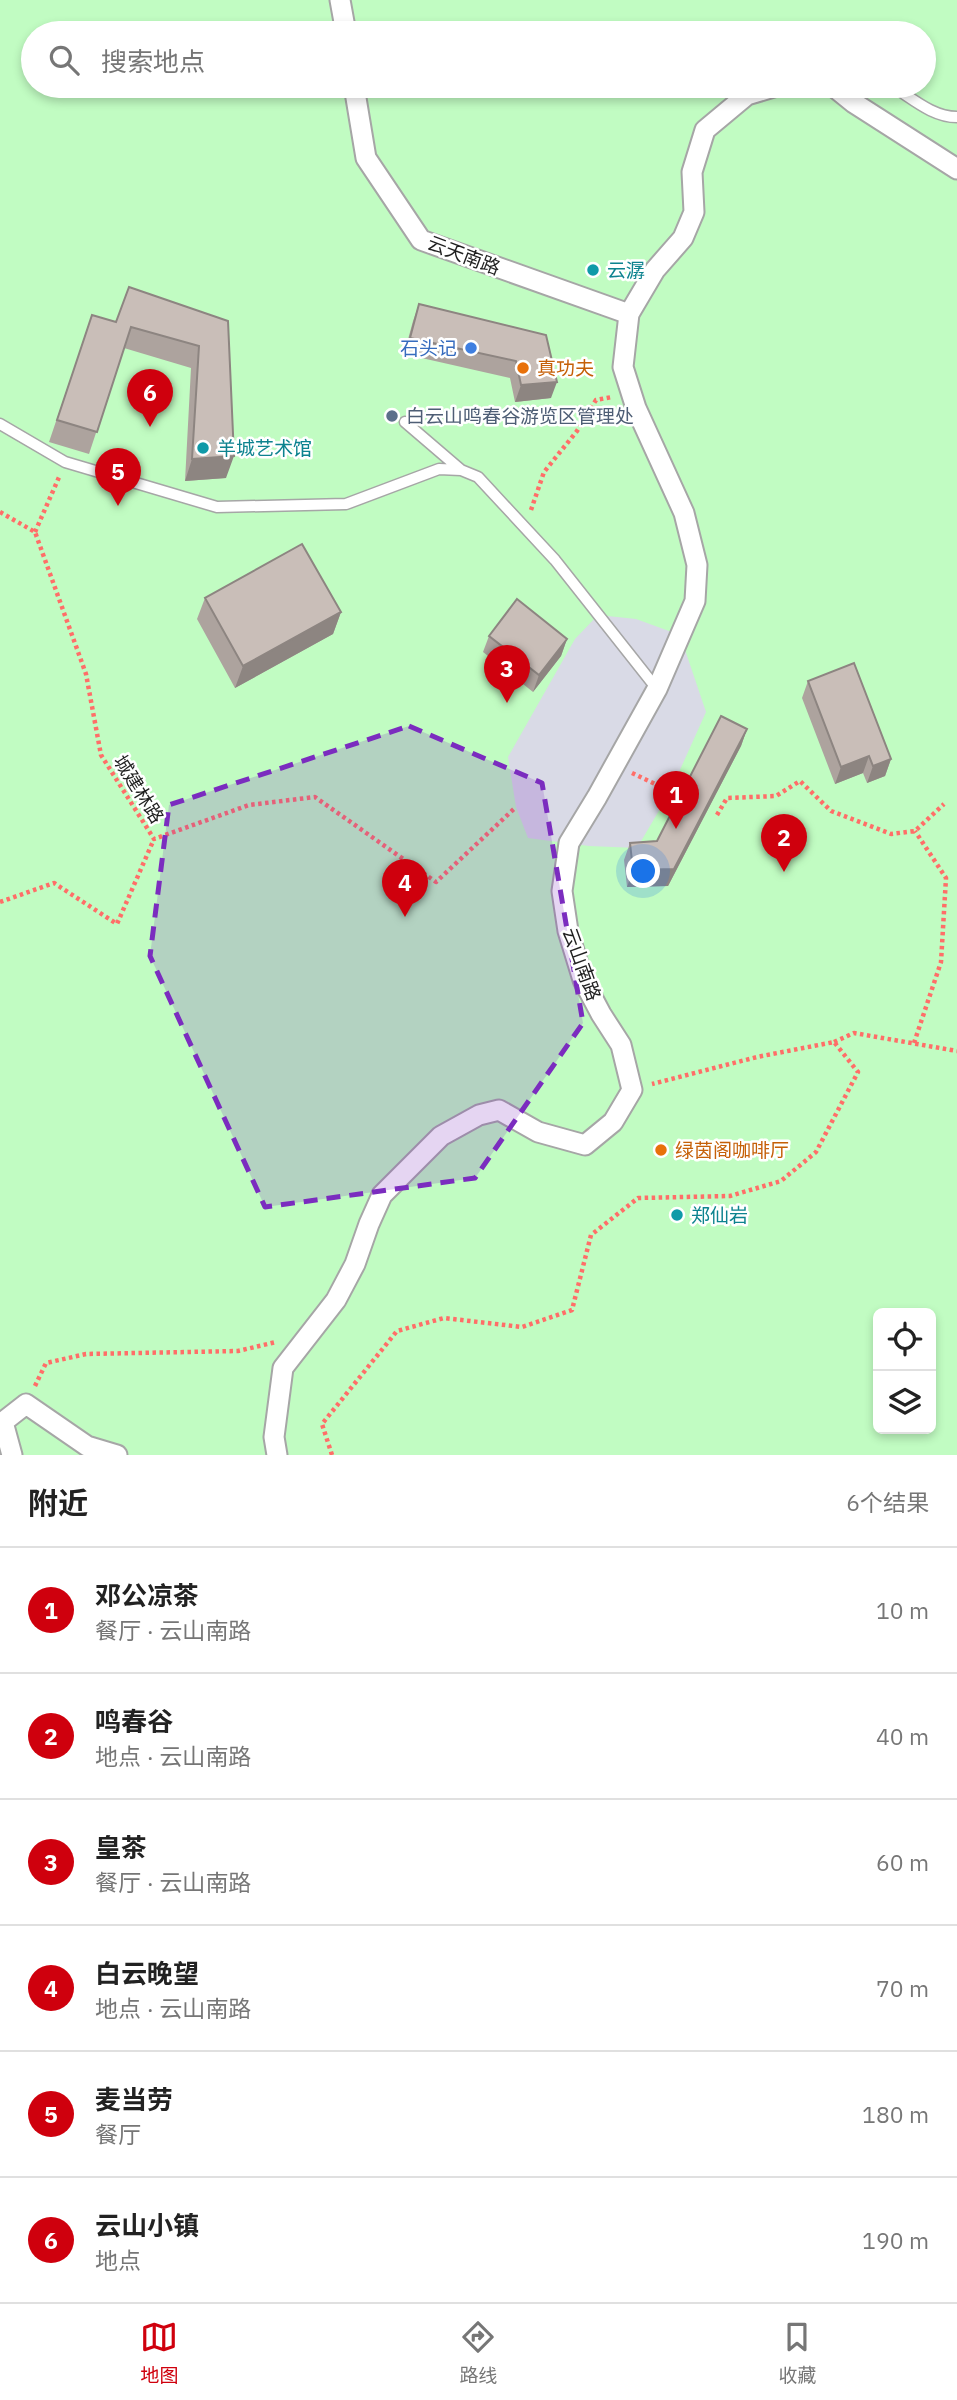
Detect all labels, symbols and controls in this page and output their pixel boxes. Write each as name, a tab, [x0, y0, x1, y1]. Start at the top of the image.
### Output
search box	[21, 21, 936, 98]
icon: search	[45, 41, 83, 79]
text: 搜索地点	[101, 44, 205, 78]
street label: 云天南路	[424, 230, 504, 280]
place label: 云潺	[607, 258, 645, 282]
marker: 云潺	[585, 262, 601, 278]
place label: 石头记	[400, 336, 457, 360]
marker: 石头记	[463, 340, 479, 356]
place label: 真功夫	[537, 356, 594, 380]
marker: 真功夫	[515, 360, 531, 376]
pin: 6	[127, 369, 173, 427]
place label: 白云山鸣春谷游览区管理处	[406, 404, 634, 428]
marker: 白云山鸣春谷游览区管理处	[384, 408, 400, 424]
place label: 羊城艺术馆	[217, 436, 312, 460]
marker: 羊城艺术馆	[195, 440, 211, 456]
pin: 5	[95, 448, 141, 506]
pin: 3	[484, 645, 530, 703]
street label: 城建林路	[109, 750, 169, 828]
pin: 1	[653, 771, 699, 829]
pin: 2	[761, 814, 807, 872]
your location	[626, 854, 660, 888]
pin: 4	[382, 859, 428, 917]
street label: 云山南路	[558, 924, 606, 1004]
place label: 绿茵阁咖啡厅	[675, 1138, 789, 1162]
marker: 绿茵阁咖啡厅	[653, 1142, 669, 1158]
place label: 郑仙岩	[691, 1203, 748, 1227]
marker: 郑仙岩	[669, 1207, 685, 1223]
map controls	[873, 1308, 936, 1434]
button: locate	[873, 1308, 936, 1371]
button: layers	[873, 1371, 936, 1434]
text: 附近	[28, 1483, 88, 1522]
text: 6个结果	[846, 1487, 929, 1517]
text: 邓公凉茶	[95, 1578, 199, 1612]
text: 1	[44, 1595, 58, 1625]
text: 10 m	[876, 1595, 929, 1625]
text: 餐厅 · 云山南路	[95, 1615, 251, 1645]
text: 鸣春谷	[95, 1704, 173, 1738]
text: 2	[44, 1721, 58, 1751]
text: 40 m	[876, 1721, 929, 1751]
text: 地点 · 云山南路	[95, 1741, 251, 1771]
text: 皇茶	[95, 1830, 147, 1864]
text: 3	[44, 1847, 58, 1877]
text: 60 m	[876, 1847, 929, 1877]
text: 餐厅 · 云山南路	[95, 1867, 251, 1897]
text: 白云晚望	[95, 1956, 199, 1990]
text: 4	[44, 1973, 58, 2003]
text: 70 m	[876, 1973, 929, 2003]
text: 地点 · 云山南路	[95, 1993, 251, 2023]
text: 麦当劳	[95, 2082, 173, 2116]
text: 5	[44, 2099, 58, 2129]
text: 180 m	[862, 2099, 929, 2129]
text: 餐厅	[95, 2119, 141, 2149]
text: 云山小镇	[95, 2208, 199, 2242]
text: 6	[44, 2225, 58, 2255]
text: 190 m	[862, 2225, 929, 2255]
text: 地点	[95, 2245, 141, 2275]
tab: 地图	[140, 2318, 179, 2387]
tab: 路线	[459, 2318, 498, 2387]
tab: 收藏	[778, 2318, 817, 2387]

